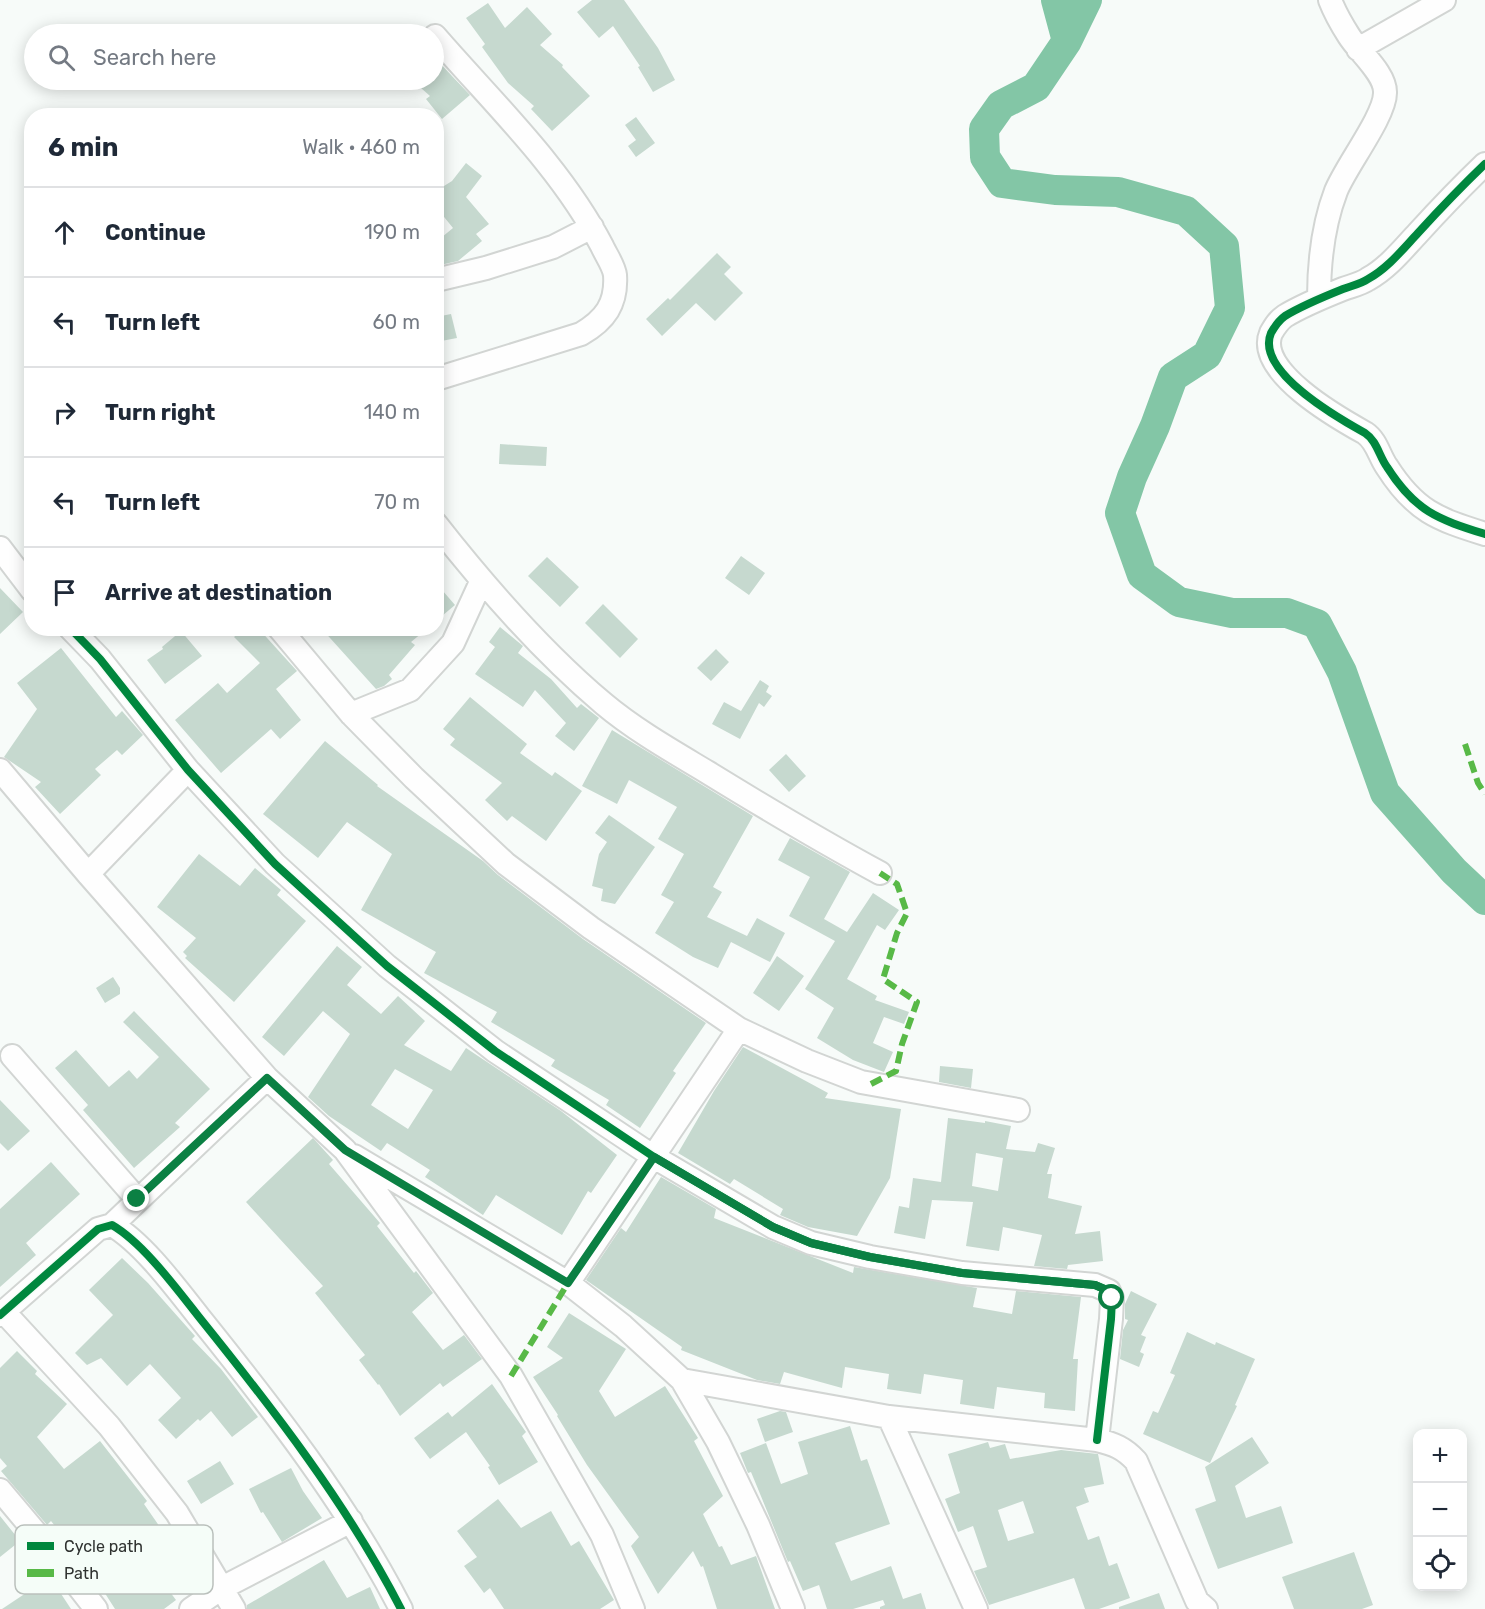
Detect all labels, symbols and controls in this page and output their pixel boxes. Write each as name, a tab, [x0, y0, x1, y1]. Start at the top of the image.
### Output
search box	[24, 24, 444, 90]
icon: search	[45, 41, 78, 74]
text: Search here	[93, 44, 216, 71]
text: 6 min	[48, 132, 118, 163]
text: Walk · 460 m	[302, 135, 420, 159]
icon: ahead	[48, 216, 81, 249]
text: Continue	[105, 219, 206, 246]
text: 190 m	[364, 220, 420, 244]
icon: left	[48, 306, 81, 339]
text: Turn left	[105, 309, 200, 336]
text: 60 m	[373, 310, 420, 334]
icon: right	[48, 396, 81, 429]
text: Turn right	[105, 399, 215, 426]
text: 140 m	[364, 400, 420, 424]
icon: left	[48, 486, 81, 519]
text: Turn left	[105, 489, 200, 516]
text: 70 m	[374, 490, 420, 514]
icon: arrive	[48, 576, 81, 609]
text: Arrive at destination	[105, 579, 332, 606]
route end	[123, 1185, 149, 1211]
route start	[1098, 1284, 1124, 1310]
map controls	[1413, 1429, 1467, 1591]
button: +	[1413, 1429, 1467, 1483]
button: −	[1413, 1483, 1467, 1537]
legend	[15, 1525, 213, 1594]
text: Cycle path	[64, 1537, 143, 1556]
button: locate	[1413, 1537, 1467, 1591]
text: Path	[64, 1564, 99, 1583]

